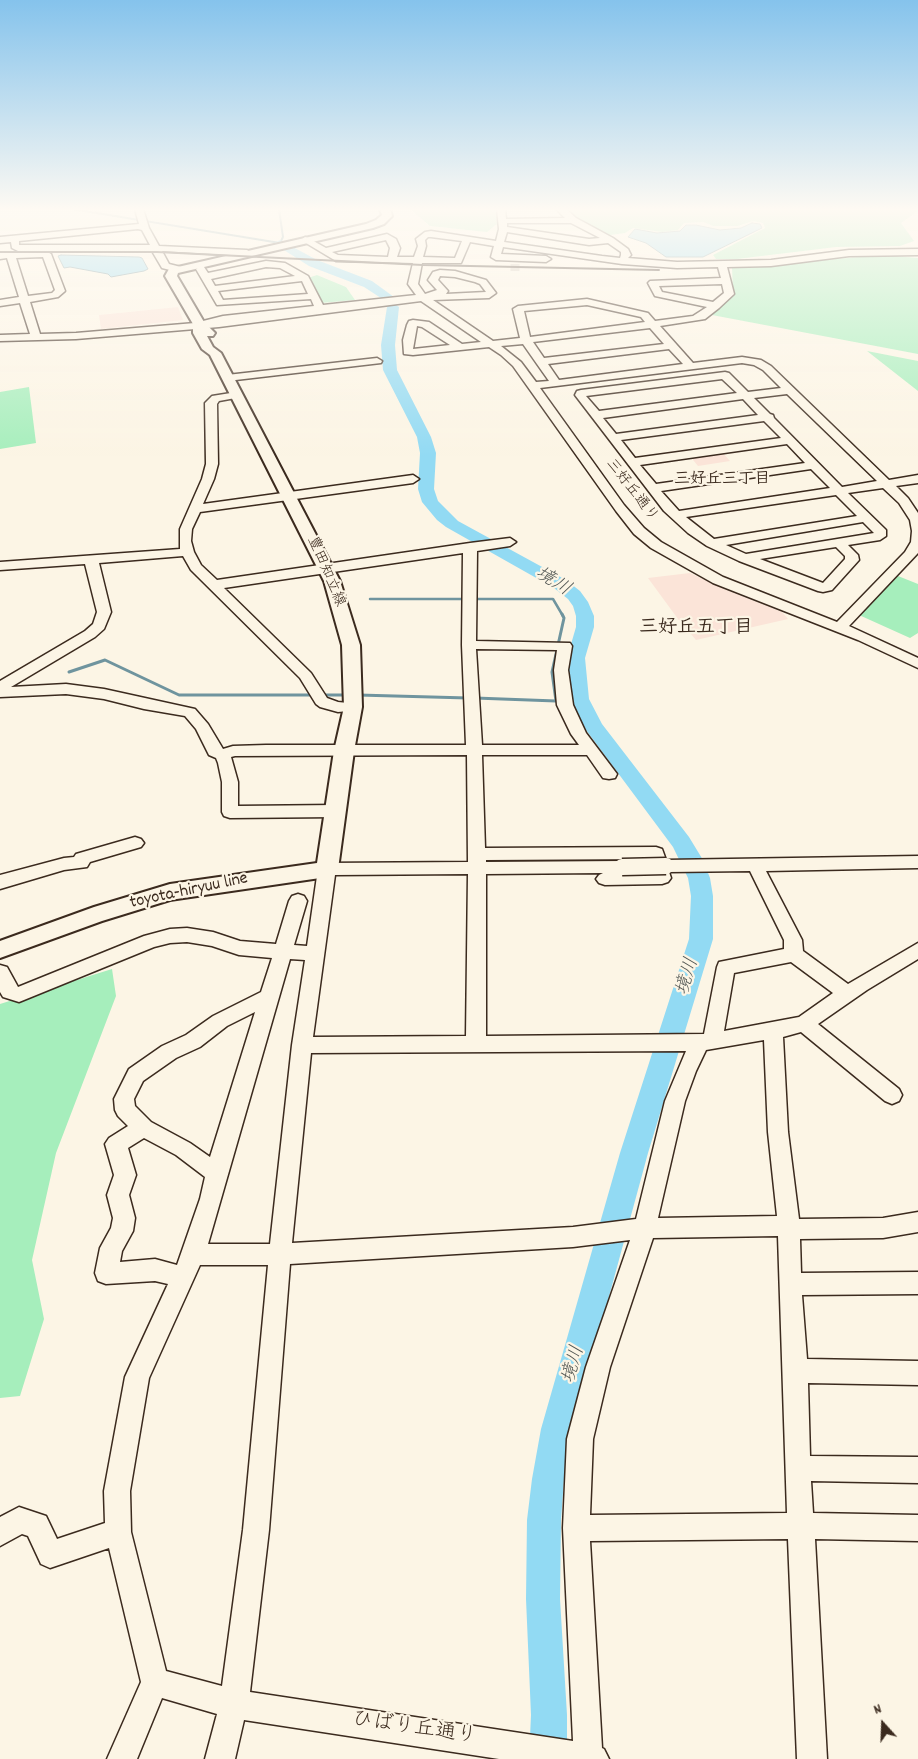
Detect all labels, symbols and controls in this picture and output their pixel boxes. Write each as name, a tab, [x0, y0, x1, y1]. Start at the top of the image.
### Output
street label: 三好丘通り	[601, 456, 661, 526]
district label: 三好丘三丁目	[674, 471, 770, 491]
street label: 豊田知立線	[302, 534, 348, 610]
water label: 境川	[530, 563, 574, 603]
district label: 三好丘五丁目	[639, 618, 753, 640]
street label: toyota-hiryuu line	[128, 869, 250, 915]
water label: 境川	[673, 955, 705, 999]
water label: 境川	[559, 1344, 591, 1386]
north arrow	[858, 1699, 908, 1749]
text: N	[871, 1699, 885, 1720]
street label: ひばり丘通り	[350, 1709, 478, 1751]

